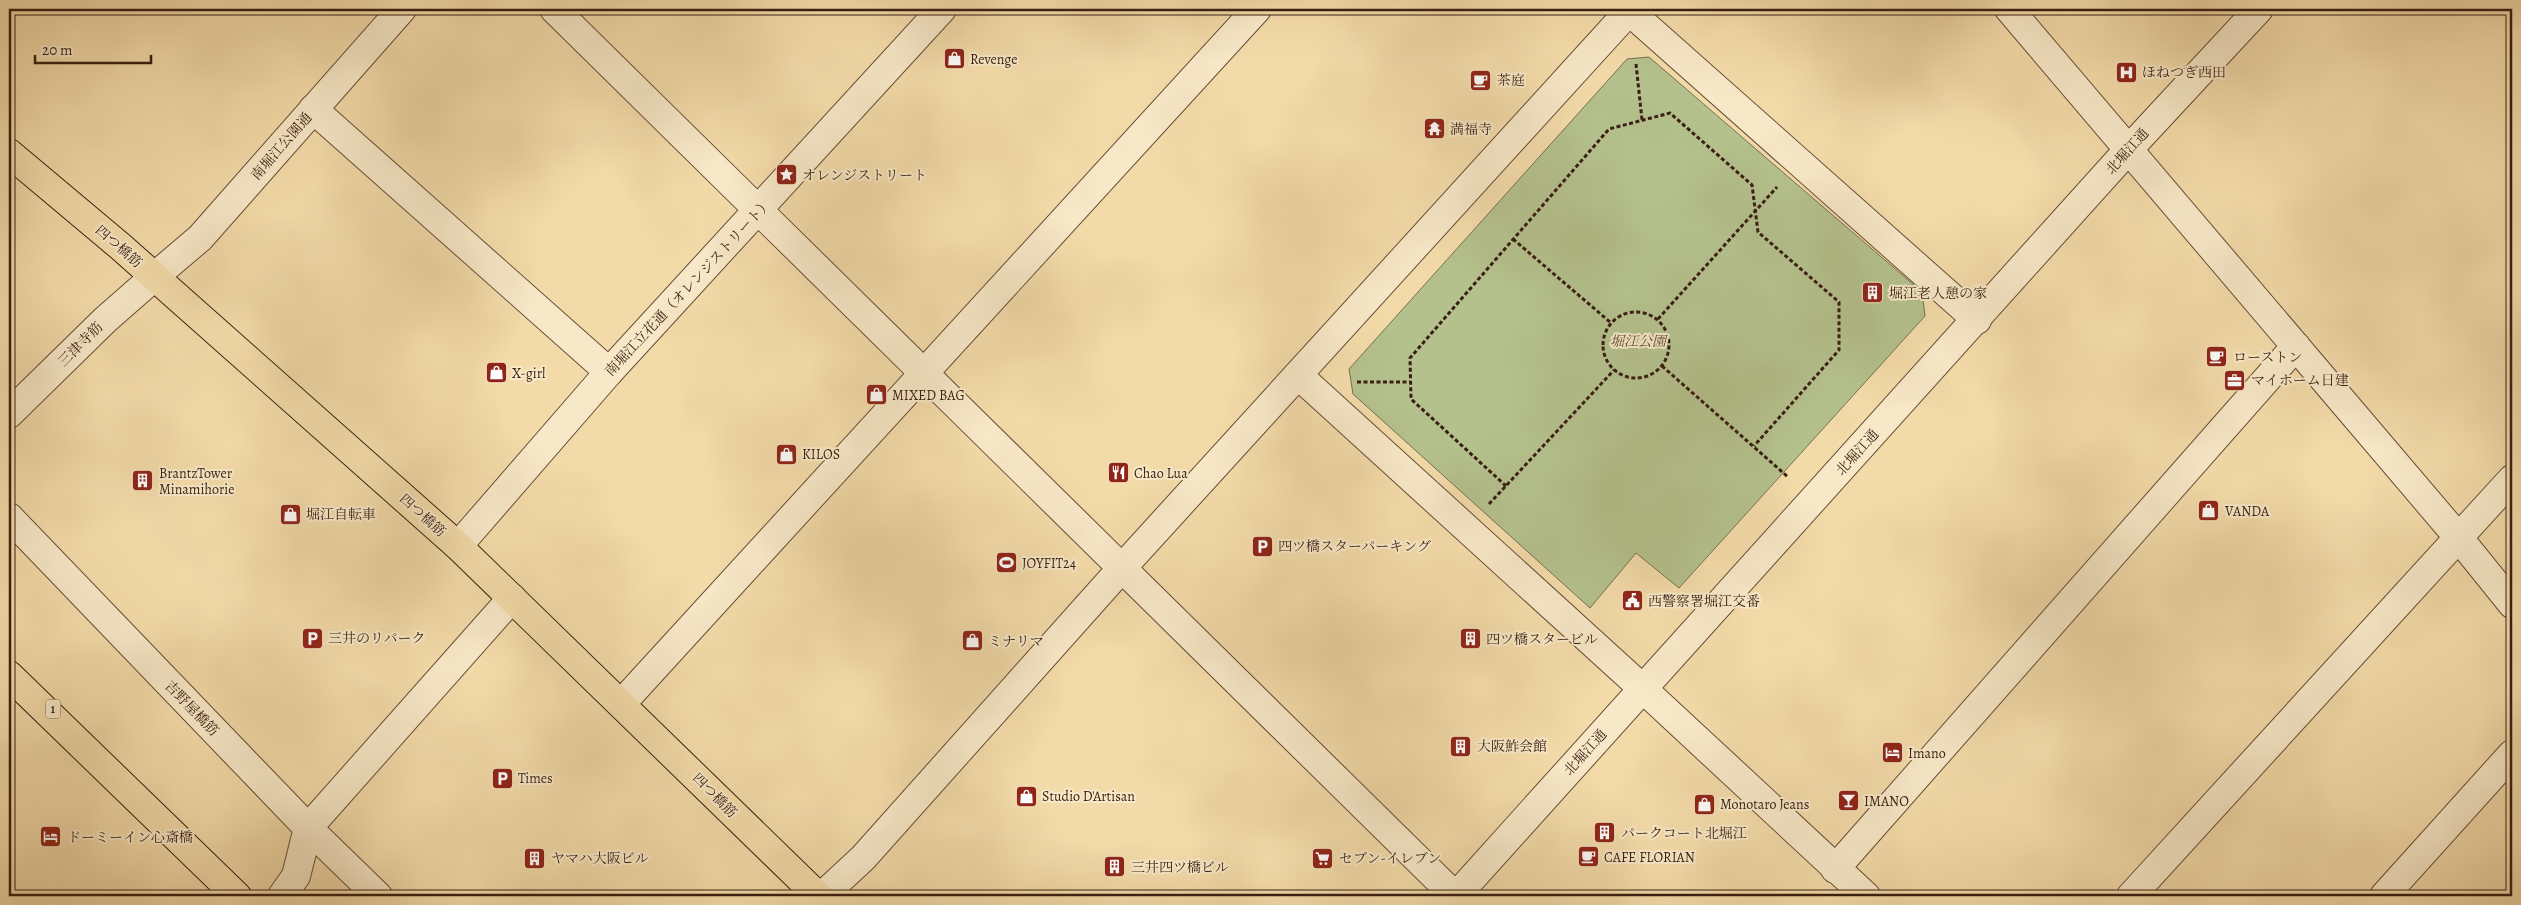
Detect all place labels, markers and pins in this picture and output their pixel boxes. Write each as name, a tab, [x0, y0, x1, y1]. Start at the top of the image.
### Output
shop icon: Revenge	[942, 47, 966, 71]
place label: Revenge	[970, 50, 1018, 69]
hospital icon: ほねつぎ西田	[2114, 60, 2138, 84]
place label: ほねつぎ西田	[2142, 63, 2226, 82]
cafe icon: 茶庭	[1469, 68, 1493, 92]
place label: 茶庭	[1497, 71, 1525, 90]
temple icon: 満福寺	[1422, 117, 1446, 141]
place label: 満福寺	[1450, 120, 1492, 139]
place icon: オレンジストリート	[774, 163, 798, 187]
place label: オレンジストリート	[802, 166, 927, 185]
building icon: 堀江老人憩の家	[1861, 281, 1885, 305]
place label: 堀江老人憩の家	[1889, 284, 1987, 303]
cafe icon: ローストン	[2205, 345, 2229, 369]
place label: ローストン	[2233, 348, 2302, 367]
shop icon: X-girl	[484, 361, 508, 385]
place label: X-girl	[512, 364, 546, 383]
office icon: マイホーム日建	[2223, 368, 2247, 392]
place label: マイホーム日建	[2251, 371, 2349, 390]
shop icon: MIXED BAG	[864, 383, 888, 407]
place label: MIXED BAG	[892, 386, 965, 405]
shop icon: KILOS	[774, 442, 798, 466]
place label: KILOS	[802, 445, 840, 464]
restaurant icon: Chao Lua	[1106, 461, 1130, 485]
place label: BrantzTower Minamihorie	[159, 464, 235, 499]
place label: Chao Lua	[1134, 464, 1188, 483]
building icon: BrantzTower Minamihorie	[131, 469, 155, 493]
shop icon: VANDA	[2197, 499, 2221, 523]
shop icon: 堀江自転車	[278, 502, 302, 526]
place label: VANDA	[2224, 502, 2270, 521]
place label: 堀江自転車	[306, 505, 376, 524]
parking icon: 四ツ橋スターパーキング	[1250, 534, 1274, 558]
place label: 四ツ橋スターパーキング	[1278, 537, 1431, 556]
sports icon: JOYFIT24	[994, 551, 1018, 575]
place label: JOYFIT24	[1022, 554, 1076, 573]
public building icon: 西警察署堀江交番	[1620, 589, 1644, 613]
place label: 西警察署堀江交番	[1648, 592, 1760, 611]
parking icon: 三井のリパーク	[300, 626, 324, 650]
building icon: 四ツ橋スタービル	[1458, 627, 1482, 651]
place label: 三井のリパーク	[328, 629, 426, 648]
shop icon: ミナリマ	[960, 629, 984, 653]
place label: 四ツ橋スタービル	[1486, 630, 1598, 649]
place label: ミナリマ	[988, 632, 1044, 651]
building icon: 大阪鮓会館	[1449, 734, 1473, 758]
place label: 大阪鮓会館	[1477, 737, 1547, 756]
hotel icon: Imano	[1880, 741, 1904, 765]
place label: Imano	[1908, 744, 1946, 763]
parking icon: Times	[490, 766, 514, 790]
place label: Times	[518, 769, 553, 788]
shop icon: Studio D'Artisan	[1014, 784, 1038, 808]
place label: Studio D'Artisan	[1042, 787, 1135, 806]
bar icon: IMANO	[1836, 789, 1860, 813]
shop icon: Monotaro Jeans	[1692, 792, 1716, 816]
place label: IMANO	[1864, 792, 1909, 811]
place label: Monotaro Jeans	[1720, 795, 1809, 814]
building icon: パークコート北堀江	[1593, 821, 1617, 845]
place label: パークコート北堀江	[1621, 824, 1747, 843]
hotel icon: ドーミーイン心斎橋	[39, 825, 63, 849]
place label: ドーミーイン心斎橋	[67, 828, 193, 847]
cafe icon: CAFE FLORIAN	[1576, 845, 1600, 869]
building icon: ヤマハ大阪ビル	[523, 846, 547, 870]
supermarket icon: セブン-イレブン	[1311, 846, 1335, 870]
place label: CAFE FLORIAN	[1604, 848, 1695, 867]
place label: ヤマハ大阪ビル	[551, 849, 649, 868]
place label: セブン-イレブン	[1339, 849, 1441, 868]
building icon: 三井四ツ橋ビル	[1103, 855, 1127, 879]
place label: 三井四ツ橋ビル	[1131, 858, 1229, 877]

